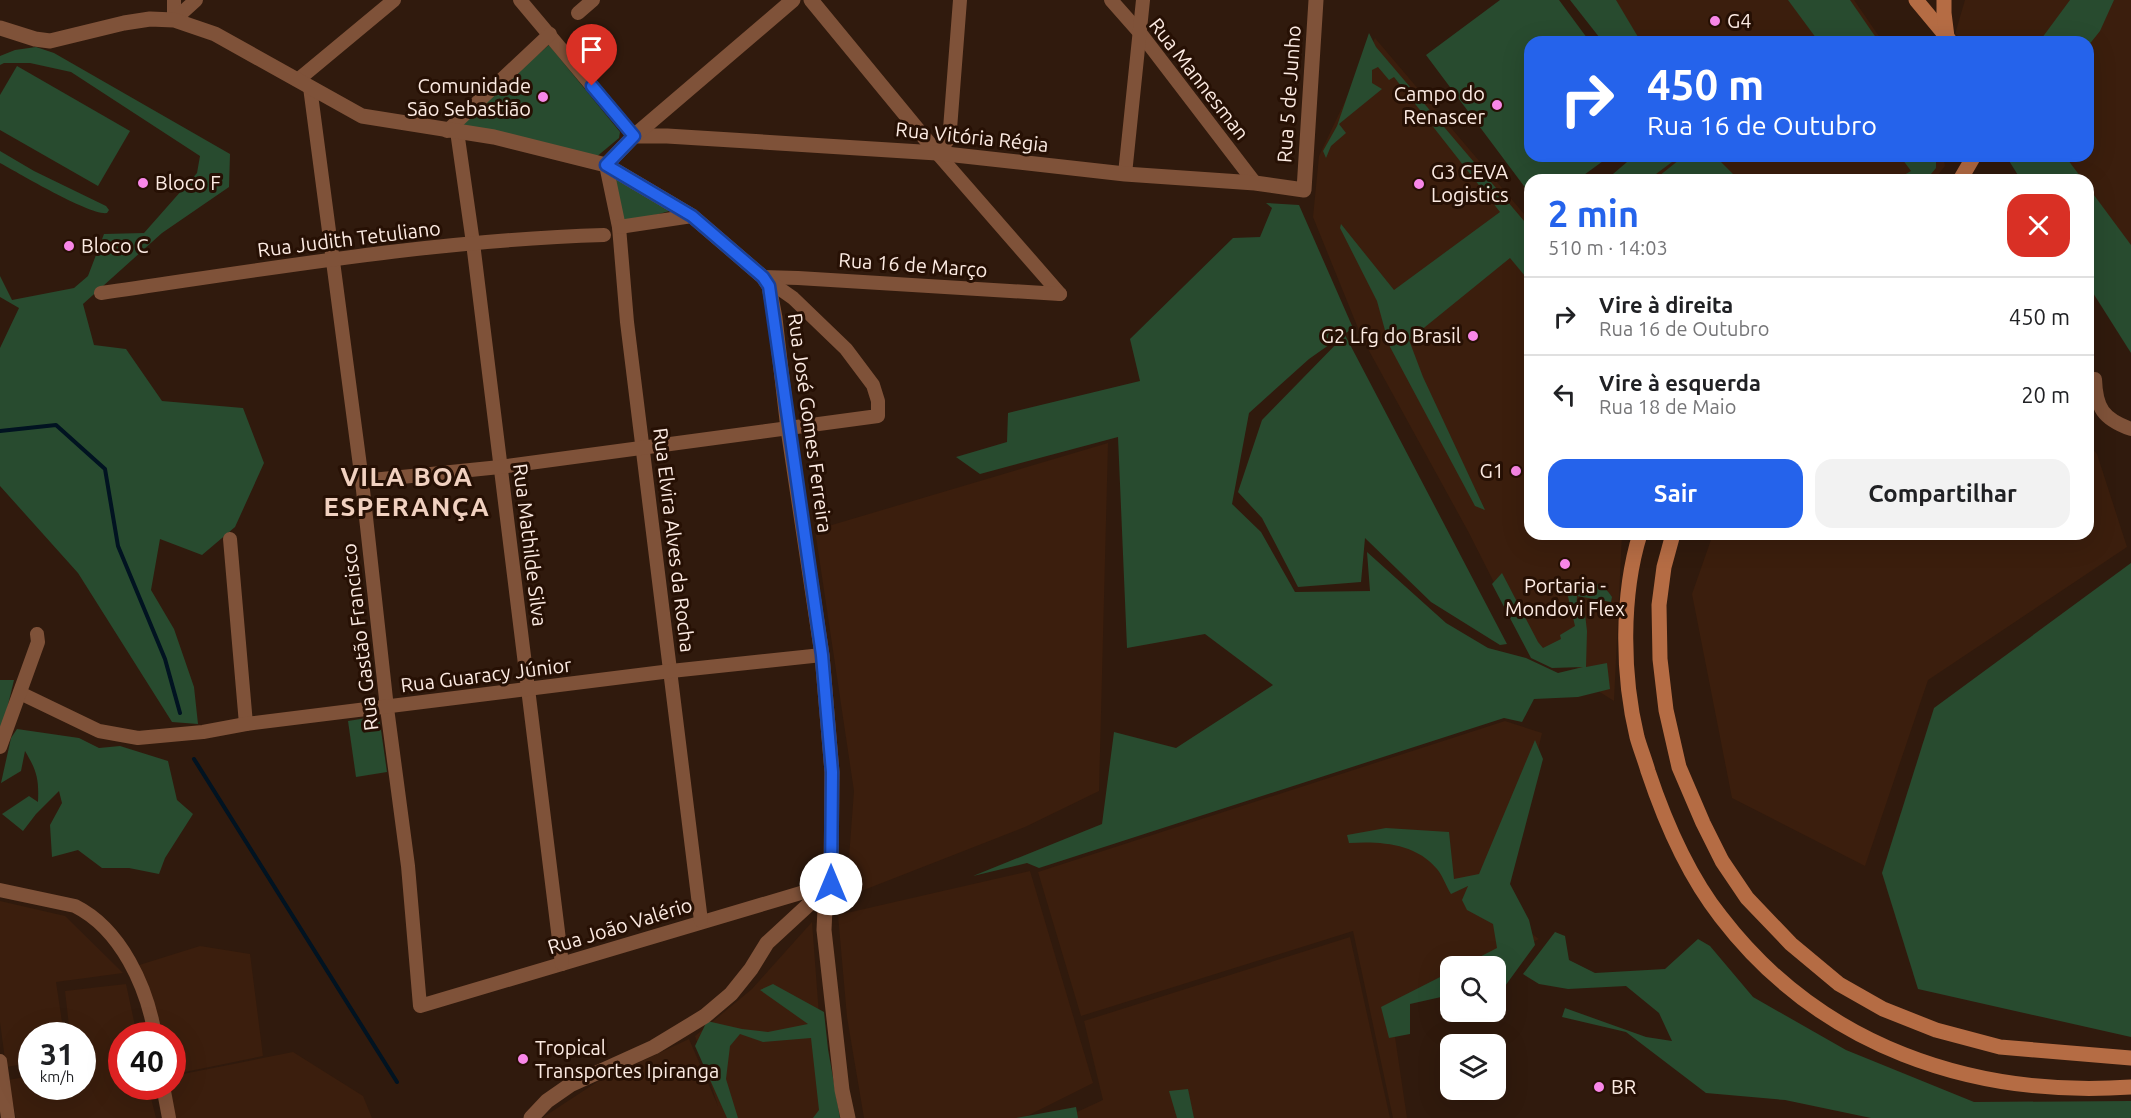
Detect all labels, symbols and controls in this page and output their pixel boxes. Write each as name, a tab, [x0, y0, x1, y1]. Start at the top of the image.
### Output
place label: G4	[1727, 9, 1752, 32]
street label: Rua Mannesman	[1145, 13, 1254, 144]
marker: G4	[1708, 14, 1722, 28]
pin	[566, 24, 617, 86]
street label: Rua 5 de Junho	[1272, 24, 1305, 163]
icon: arrive	[575, 33, 608, 66]
icon: right	[1548, 60, 1626, 138]
text: 450 m	[1647, 61, 1764, 108]
place label: Comunidade São Sebastião	[407, 74, 531, 120]
place label: Campo do Renascer	[1394, 82, 1485, 128]
marker: Comunidade São Sebastião	[536, 90, 550, 104]
marker: Campo do Renascer	[1490, 98, 1504, 112]
text: Rua 16 de Outubro	[1647, 110, 1877, 140]
street label: Rua Vitória Régia	[894, 117, 1050, 156]
place label: G3 CEVA Logistics	[1431, 160, 1509, 206]
place label: Bloco F	[155, 171, 221, 194]
marker: Bloco F	[136, 176, 150, 190]
marker: G3 CEVA Logistics	[1412, 177, 1426, 191]
text: 2 min	[1548, 193, 1639, 234]
button: close	[2007, 194, 2070, 257]
street label: Rua Judith Tetuliano	[256, 216, 442, 261]
place label: Bloco C	[81, 234, 148, 257]
text: 510 m · 14:03	[1548, 236, 1668, 259]
marker: Bloco C	[62, 239, 76, 253]
street label: Rua 16 de Março	[838, 248, 988, 281]
text: Vire à direita	[1599, 292, 1733, 317]
icon: right	[1548, 300, 1581, 333]
text: 450 m	[2009, 304, 2070, 329]
street label: Rua José Gomes Ferreira	[784, 312, 837, 534]
text: Rua 16 de Outubro	[1599, 317, 1769, 340]
place label: G2 Lfg do Brasil	[1321, 324, 1461, 347]
marker: G2 Lfg do Brasil	[1466, 329, 1480, 343]
text: Vire à esquerda	[1599, 370, 1761, 395]
icon: left	[1548, 378, 1581, 411]
text: 20 m	[2021, 382, 2070, 407]
text: Rua 18 de Maio	[1599, 395, 1736, 418]
street label: Rua Elvira Alves da Rocha	[649, 426, 700, 654]
place label: G1	[1479, 459, 1504, 482]
button: Sair	[1548, 459, 1803, 528]
button: Compartilhar	[1815, 459, 2070, 528]
district label: VILA BOA ESPERANÇA	[324, 462, 490, 522]
street label: Rua Mathilde Silva	[509, 462, 552, 628]
marker: G1	[1509, 464, 1523, 478]
street label: Rua Gastão Francisco	[337, 542, 382, 732]
marker: Portaria - Mondovi Flex	[1558, 557, 1572, 571]
place label: Portaria - Mondovi Flex	[1505, 574, 1625, 620]
street label: Rua Guaracy Júnior	[399, 653, 573, 696]
position arrow	[799, 852, 863, 916]
street label: Rua João Valério	[545, 893, 695, 958]
map controls	[1440, 956, 1506, 1100]
button: search	[1440, 956, 1506, 1022]
speed limit sign: 40	[108, 1022, 186, 1100]
button: layers	[1440, 1034, 1506, 1100]
place label: Tropical Transportes Ipiranga	[535, 1036, 719, 1082]
text: 31	[40, 1037, 74, 1071]
marker: Tropical Transportes Ipiranga	[516, 1052, 530, 1066]
text: km/h	[40, 1068, 74, 1085]
place label: BR	[1611, 1075, 1636, 1098]
marker: BR	[1592, 1080, 1606, 1094]

